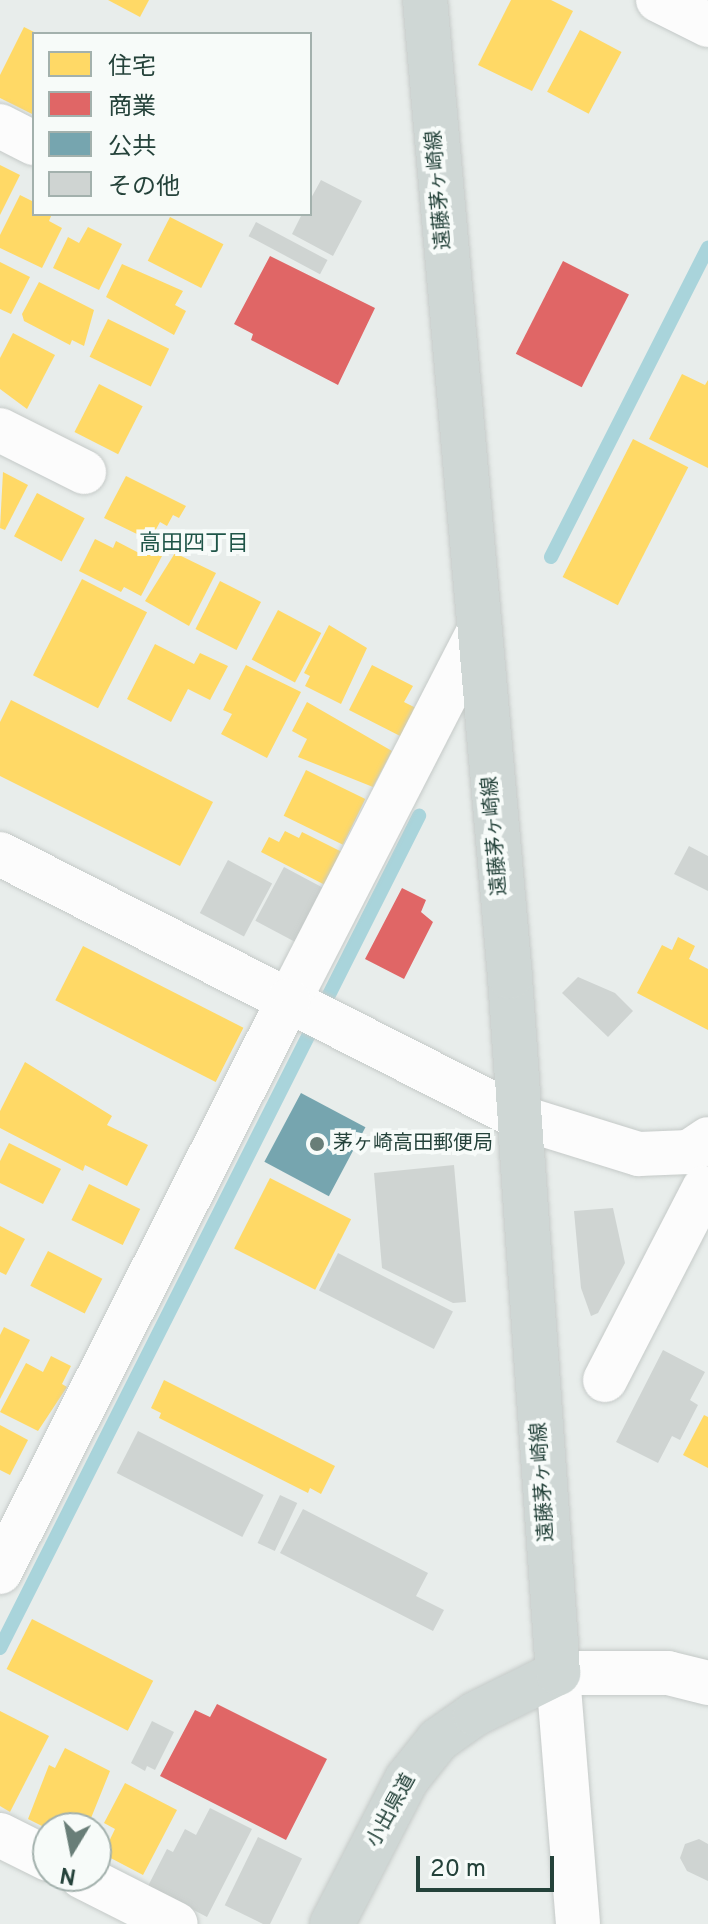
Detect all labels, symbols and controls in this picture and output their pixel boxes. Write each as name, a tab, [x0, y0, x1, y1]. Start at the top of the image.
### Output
legend	[32, 32, 312, 216]
text: 住宅	[108, 53, 156, 83]
text: 商業	[108, 93, 156, 123]
street label: 遠藤茅ヶ崎線	[423, 129, 457, 251]
text: 公共	[108, 133, 156, 163]
text: その他	[108, 173, 180, 203]
district label: 高田四丁目	[139, 532, 249, 558]
street label: 遠藤茅ヶ崎線	[479, 775, 513, 897]
place label: 茅ヶ崎高田郵便局	[333, 1132, 493, 1156]
marker: 茅ヶ崎高田郵便局	[308, 1135, 326, 1153]
street label: 遠藤茅ヶ崎線	[528, 1421, 560, 1543]
street label: 小出県道	[362, 1770, 422, 1852]
north arrow	[32, 1812, 112, 1892]
scale bar	[420, 1840, 558, 1890]
text: 20 m	[430, 1855, 486, 1885]
text: N	[58, 1859, 78, 1889]

